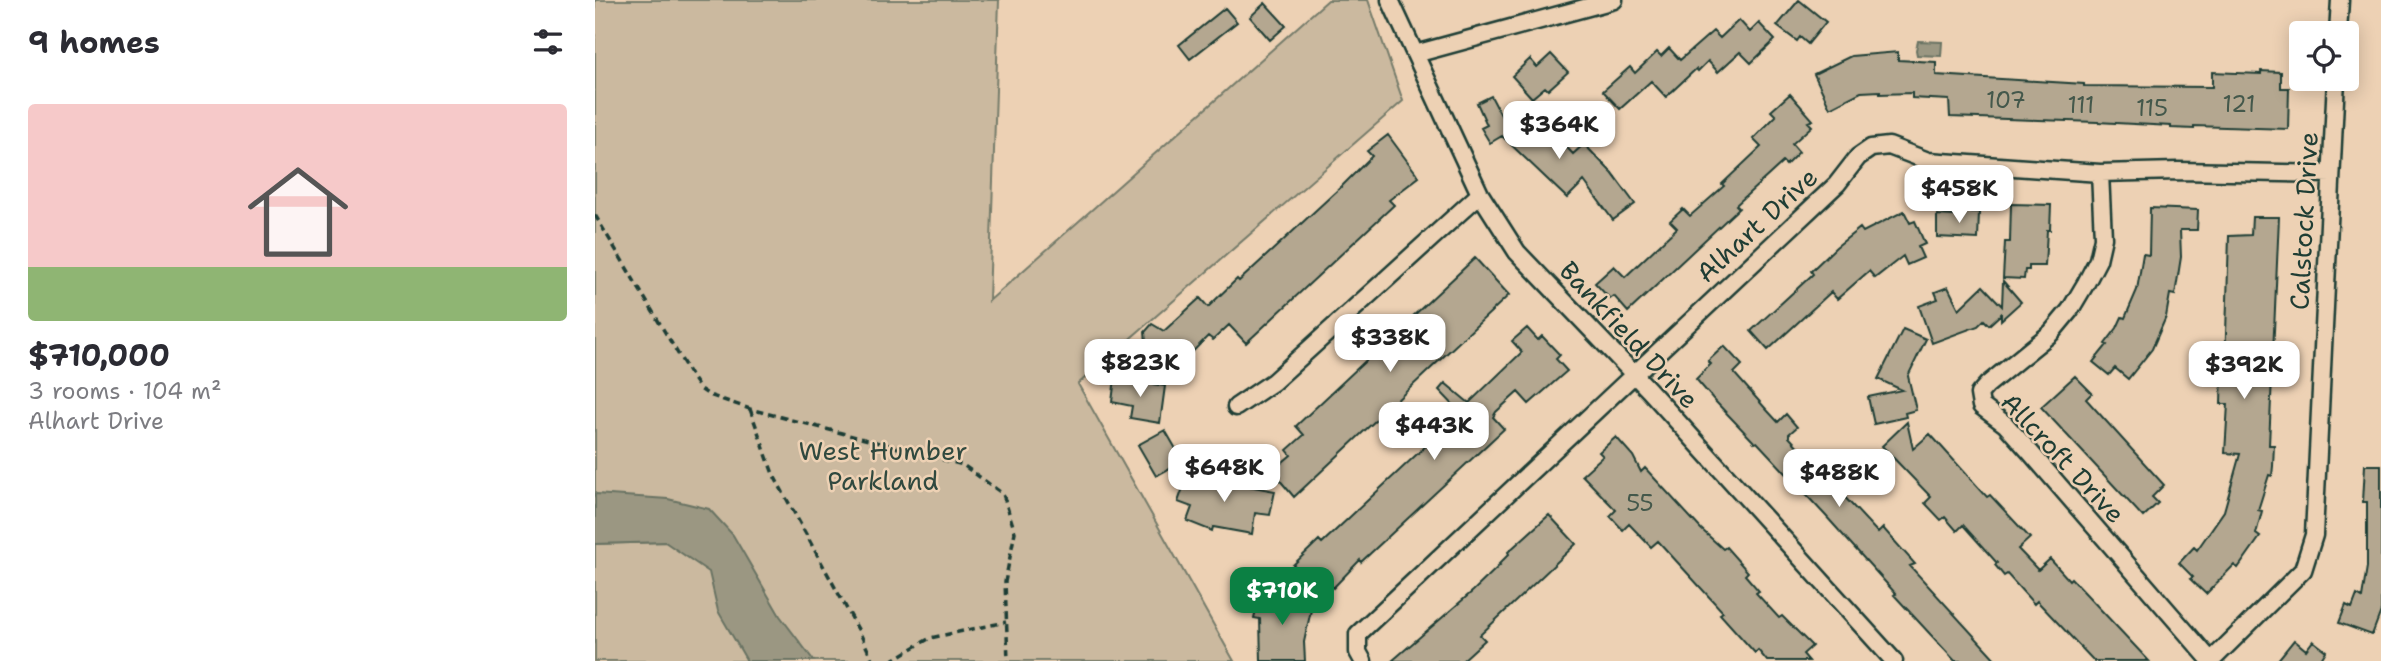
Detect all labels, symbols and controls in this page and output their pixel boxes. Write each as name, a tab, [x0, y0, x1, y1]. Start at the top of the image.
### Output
map controls	[2289, 21, 2359, 91]
button: locate	[2289, 21, 2359, 91]
text: 9 homes	[28, 22, 160, 63]
icon: filters	[529, 23, 567, 61]
house number: 107	[1986, 85, 2026, 115]
house number: 121	[2223, 89, 2256, 119]
house number: 111	[2067, 90, 2095, 120]
house number: 115	[2136, 93, 2168, 123]
pin: $364K	[1510, 102, 1608, 161]
text: $364K	[1519, 109, 1599, 139]
street label: Calstock Drive	[2281, 131, 2326, 311]
icon: home	[235, 149, 361, 275]
street label: Alhart Drive	[1688, 159, 1825, 290]
pin: $458K	[1910, 166, 2008, 225]
text: $458K	[1920, 173, 1998, 203]
street label: Bankfield Drive	[1552, 253, 1707, 416]
pin: $338K	[1341, 314, 1439, 374]
text: $338K	[1351, 322, 1429, 352]
text: $710,000	[28, 335, 170, 376]
pin: $823K	[1091, 340, 1189, 399]
pin: $392K	[2195, 342, 2293, 401]
text: $823K	[1100, 347, 1180, 377]
text: $392K	[2205, 349, 2283, 379]
text: 3 rooms · 104 m²	[28, 376, 221, 406]
street label: Allcroft Drive	[1994, 385, 2133, 531]
pin: $443K	[1385, 402, 1483, 462]
text: Alhart Drive	[28, 406, 164, 436]
text: $443K	[1395, 410, 1473, 440]
park label: West Humber Parkland	[799, 433, 967, 498]
pin: $648K	[1175, 444, 1273, 504]
pin: $488K	[1790, 449, 1888, 509]
text: $648K	[1184, 452, 1264, 482]
text: $488K	[1799, 457, 1879, 487]
house number: 55	[1626, 488, 1654, 518]
pin: $710K	[1233, 568, 1331, 627]
text: $710K	[1246, 575, 1318, 605]

